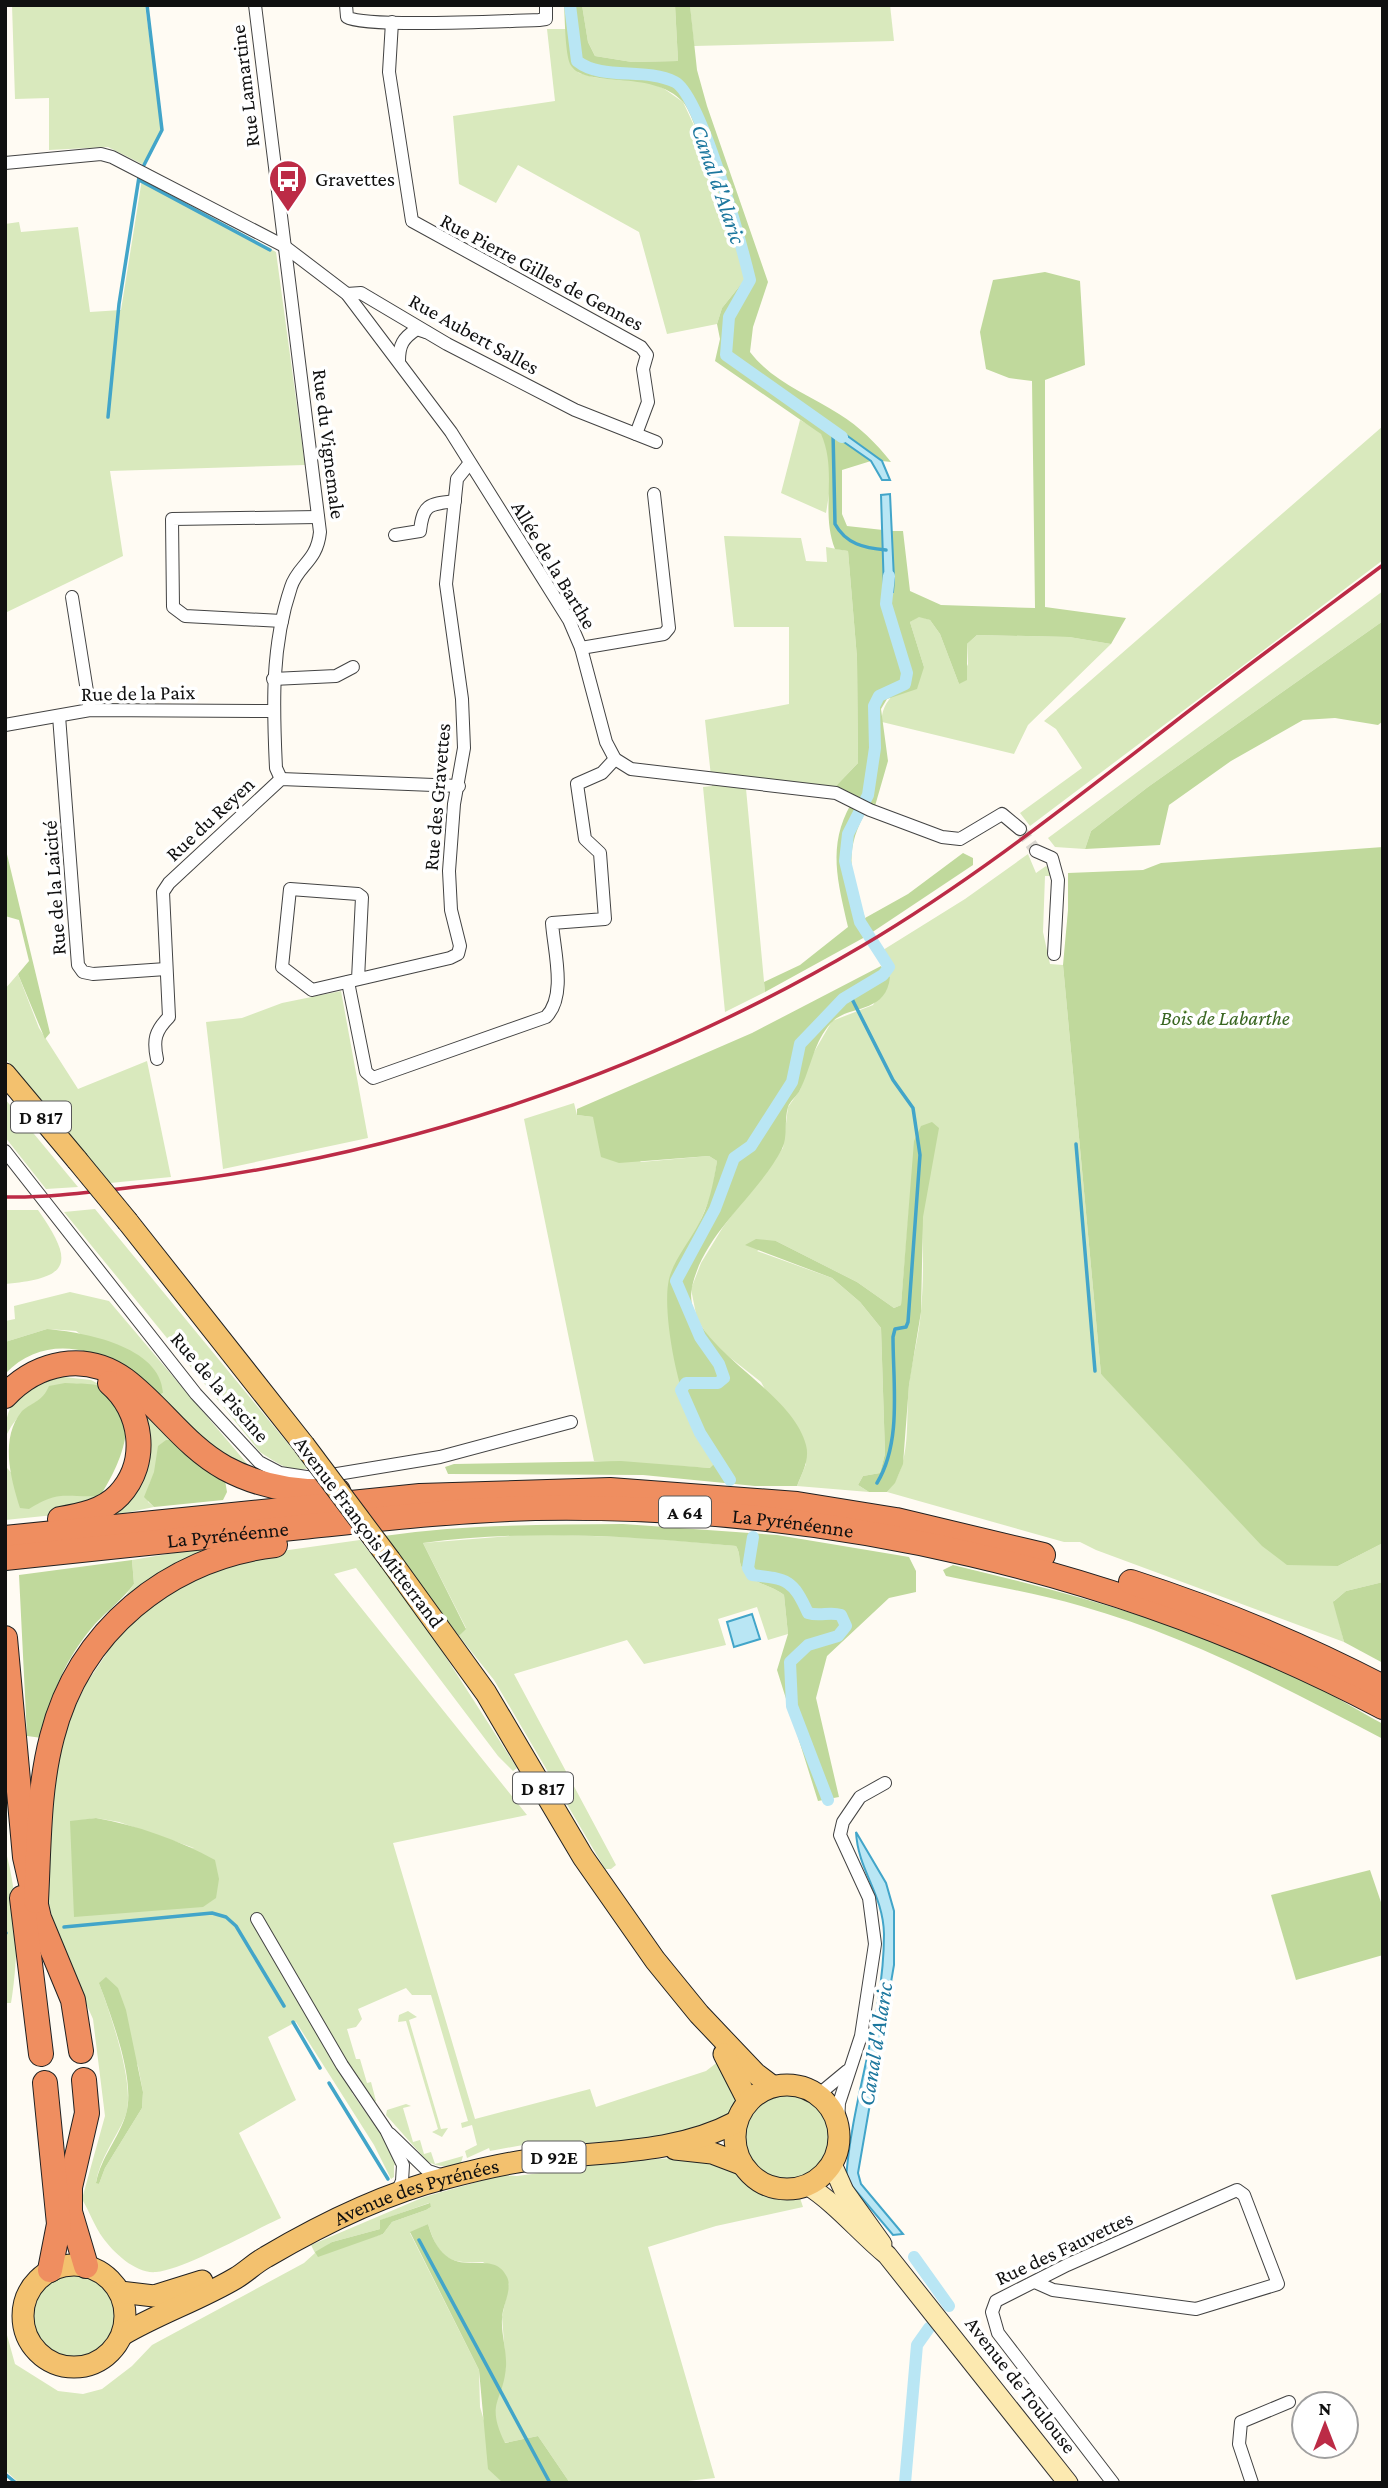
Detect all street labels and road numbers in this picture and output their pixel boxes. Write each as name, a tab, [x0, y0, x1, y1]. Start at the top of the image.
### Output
street label: Rue Lamartine	[226, 24, 264, 148]
street label: Rue Pierre Gilles de Gennes	[436, 208, 648, 336]
street label: Rue Aubert Salles	[405, 288, 543, 380]
street label: Rue du Vignemale	[308, 368, 350, 520]
street label: Allée de la Barthe	[506, 497, 602, 633]
street label: Rue de la Paix	[81, 680, 196, 706]
street label: Rue des Gravettes	[419, 722, 455, 872]
street label: Rue du Reyen	[161, 772, 259, 866]
street label: Rue de la Laicité	[37, 820, 71, 956]
road number: D 817	[11, 1102, 71, 1133]
street label: Rue de la Piscine	[166, 1327, 274, 1447]
street label: Avenue François Mitterrand	[289, 1432, 449, 1632]
road number: A 64	[659, 1496, 711, 1528]
street label: La Pyrénéenne	[731, 1504, 855, 1543]
street label: La Pyrénéenne	[166, 1516, 290, 1553]
road number: D 817	[513, 1772, 573, 1803]
road number: D 92E	[522, 2142, 586, 2172]
street label: Avenue des Pyrénées	[330, 2154, 501, 2230]
street label: Rue des Fauvettes	[991, 2206, 1137, 2290]
street label: Avenue de Toulouse	[960, 2312, 1082, 2458]

